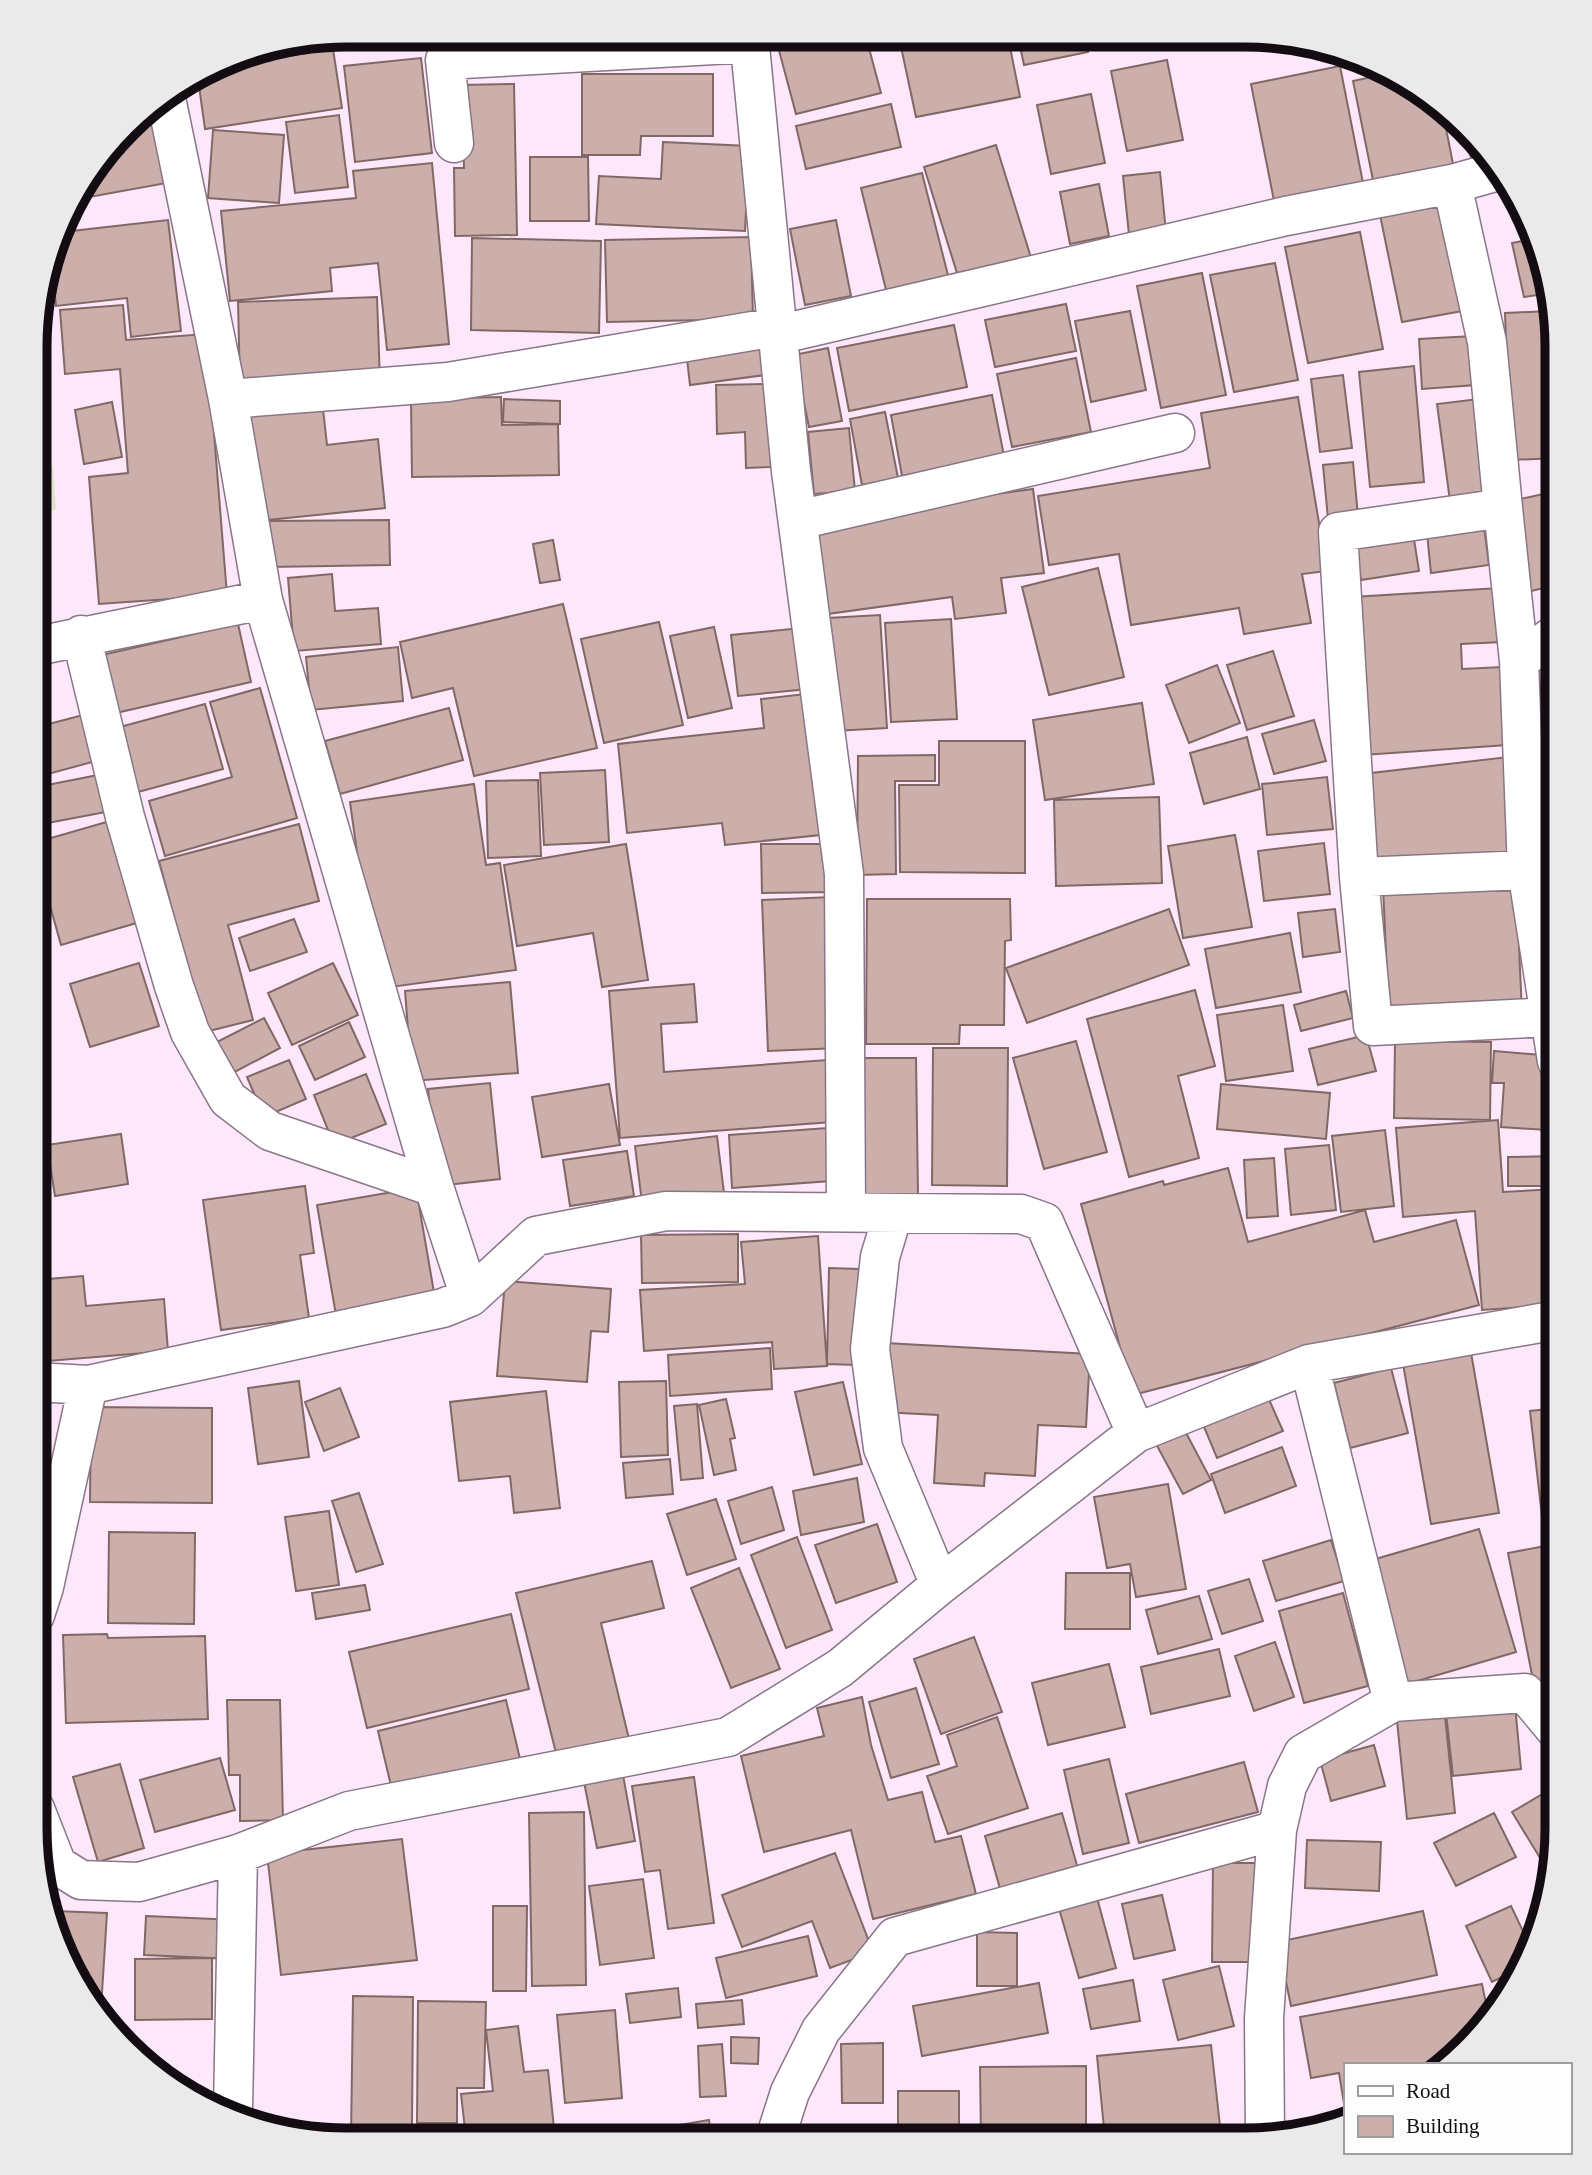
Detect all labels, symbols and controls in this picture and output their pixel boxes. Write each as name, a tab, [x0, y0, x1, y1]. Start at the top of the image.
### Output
legend	[1344, 2063, 1571, 2154]
text: Road	[1406, 2079, 1451, 2103]
text: Building	[1406, 2114, 1480, 2138]

